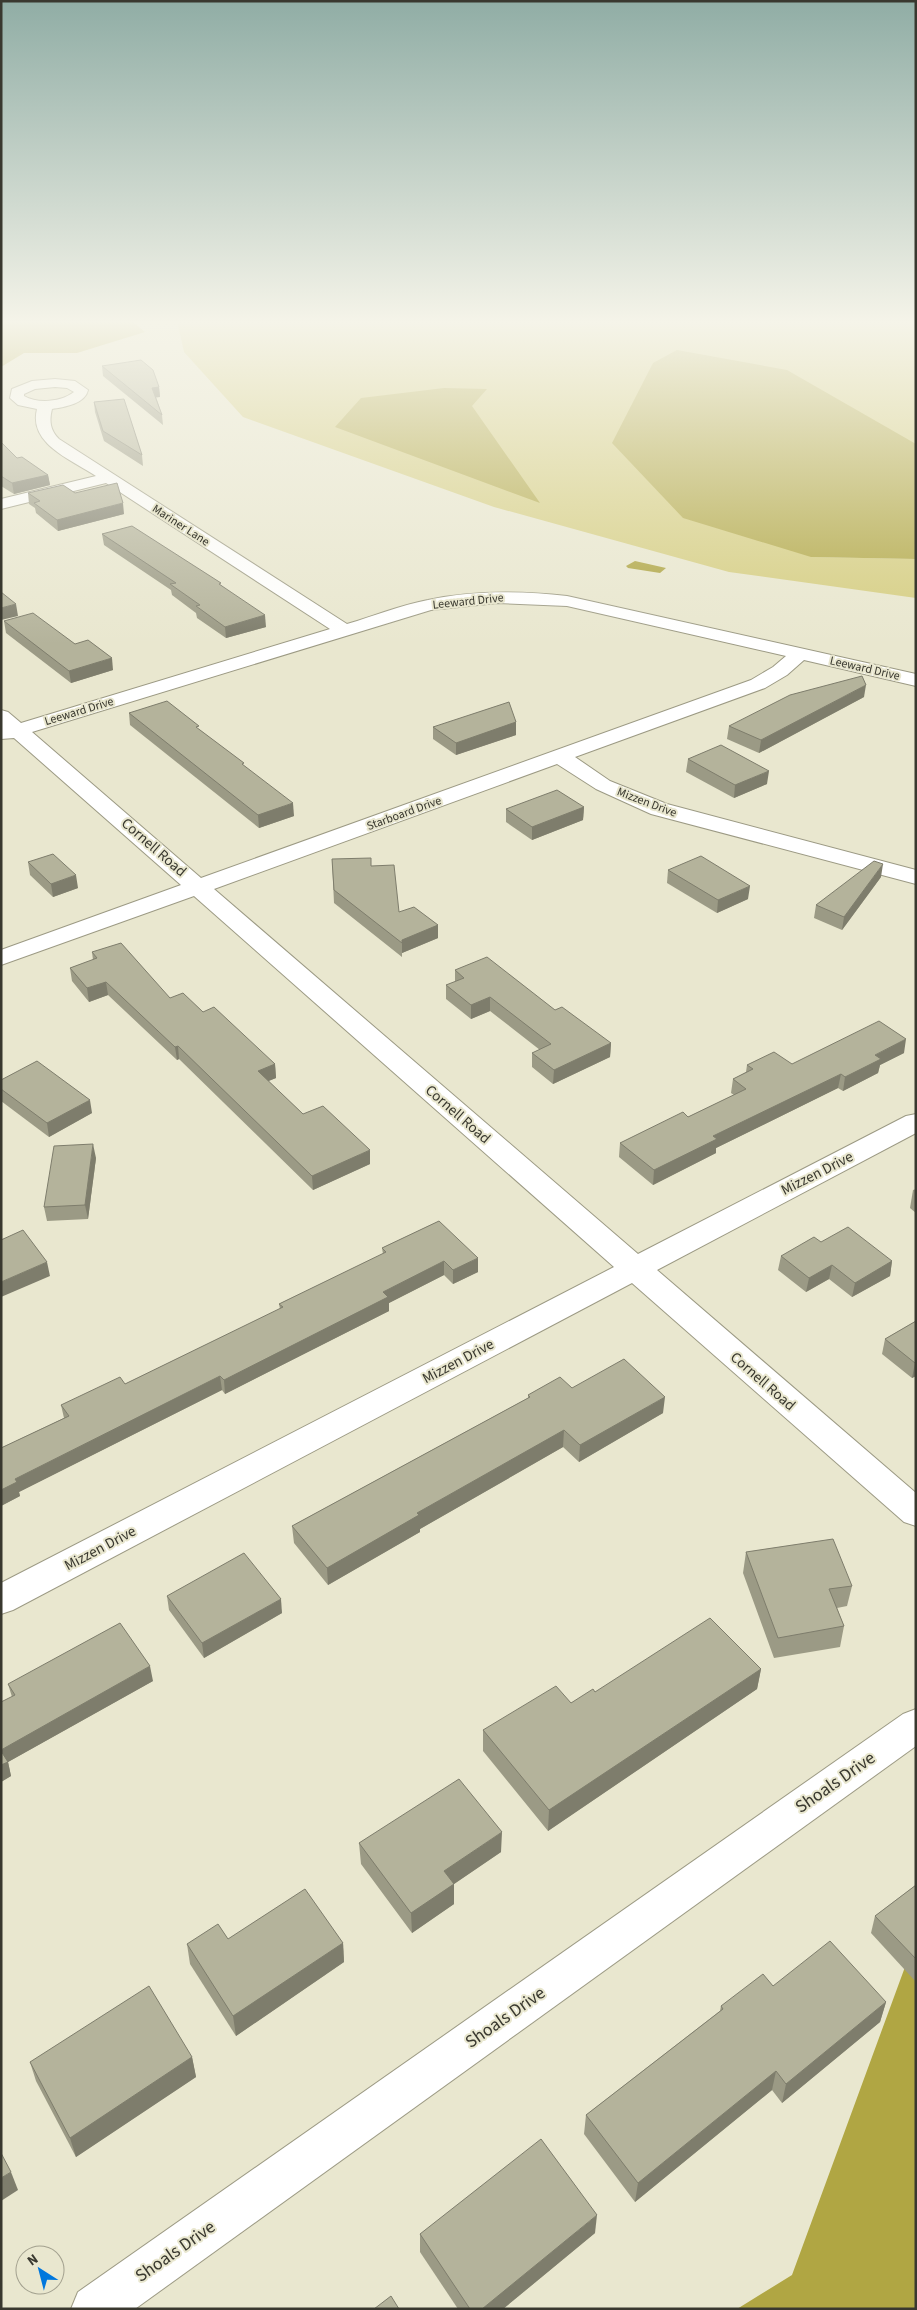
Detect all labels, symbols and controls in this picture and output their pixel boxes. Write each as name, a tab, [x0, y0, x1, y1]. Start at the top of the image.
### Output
street label: Mariner Lane	[149, 500, 213, 550]
street label: Leeward Drive	[432, 589, 504, 614]
street label: Leeward Drive	[828, 652, 902, 685]
street label: Leeward Drive	[43, 693, 116, 730]
street label: Mizzen Drive	[615, 783, 679, 822]
street label: Starboard Drive	[364, 792, 444, 835]
street label: Cornell Road	[116, 813, 191, 882]
street label: Cornell Road	[420, 1080, 495, 1149]
street label: Mizzen Drive	[778, 1146, 857, 1201]
street label: Mizzen Drive	[419, 1334, 498, 1389]
street label: Cornell Road	[725, 1347, 800, 1416]
street label: Mizzen Drive	[61, 1521, 140, 1576]
street label: Shoals Drive	[790, 1746, 880, 1819]
street label: Shoals Drive	[460, 1981, 550, 2054]
street label: Shoals Drive	[130, 2215, 220, 2288]
north arrow	[15, 2245, 65, 2295]
text: N	[23, 2249, 43, 2271]

